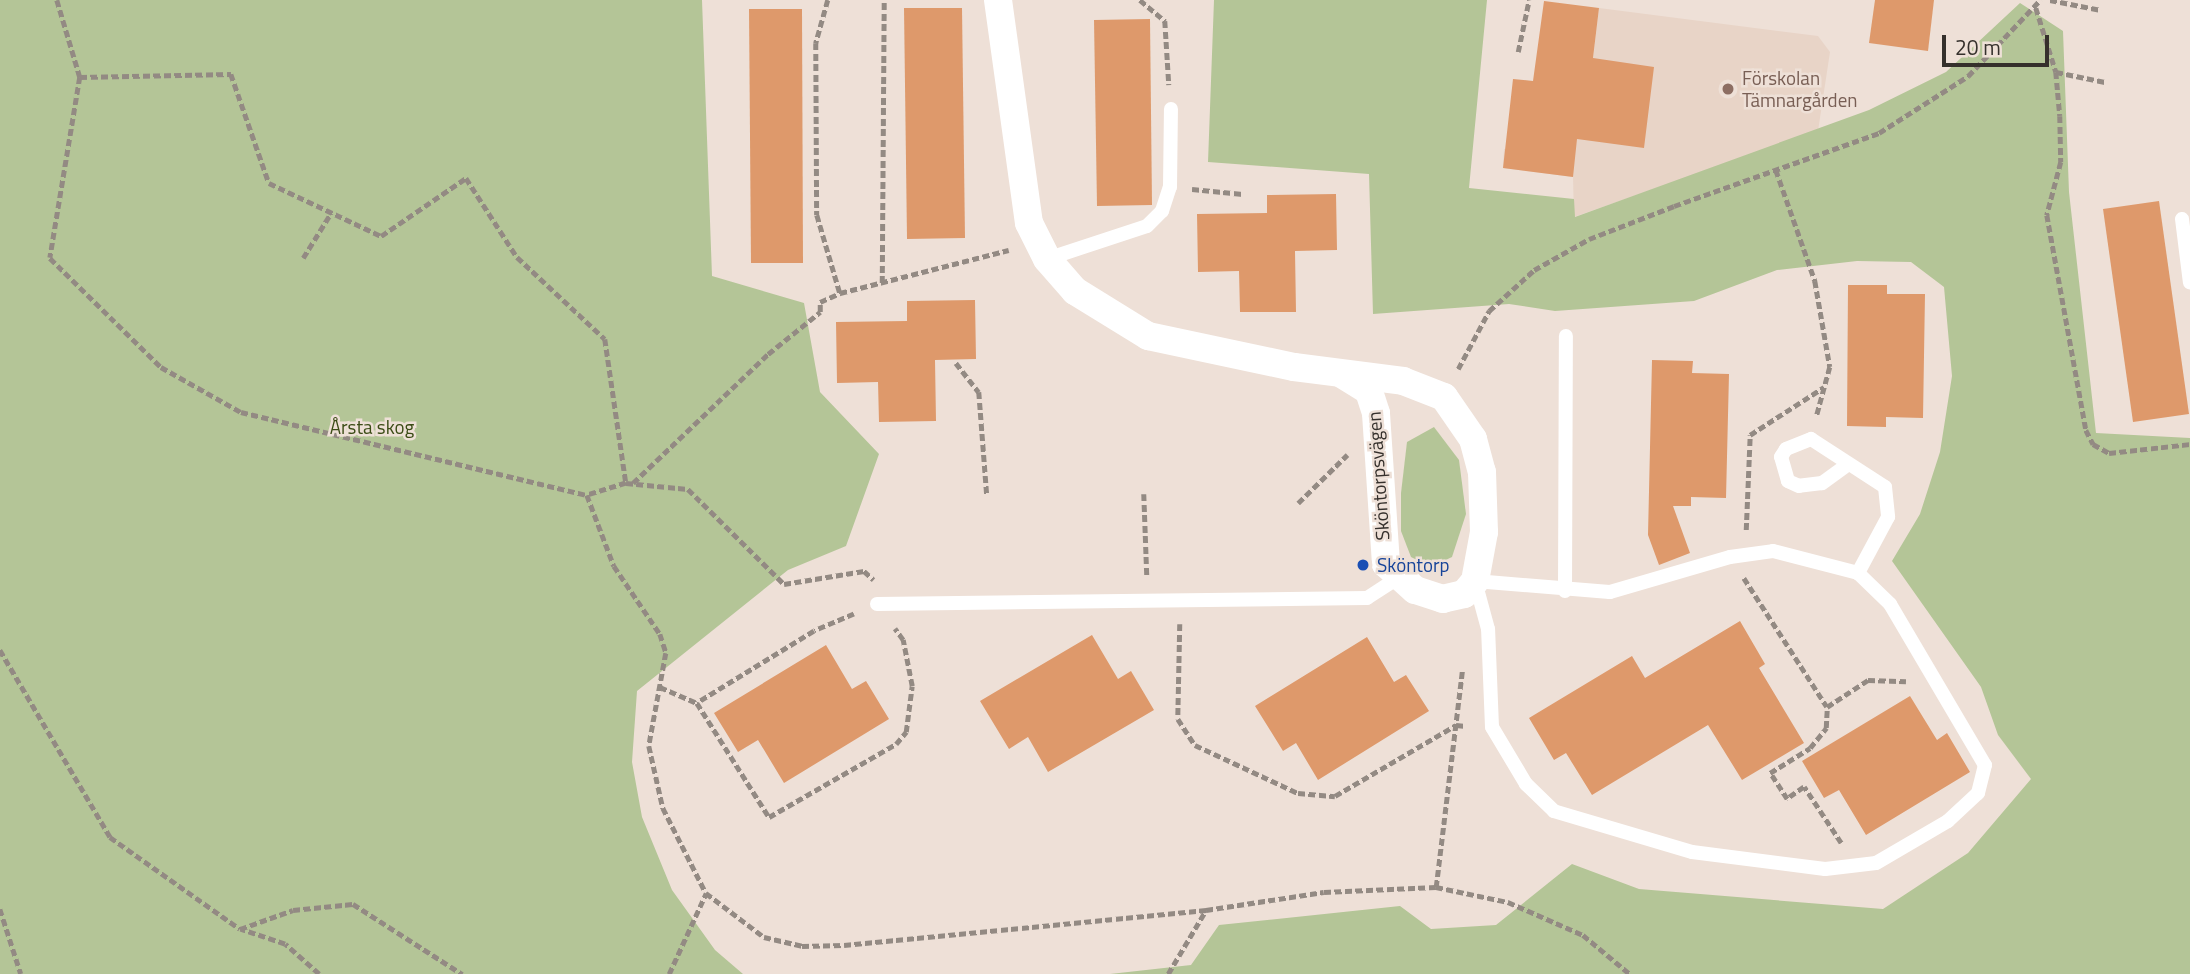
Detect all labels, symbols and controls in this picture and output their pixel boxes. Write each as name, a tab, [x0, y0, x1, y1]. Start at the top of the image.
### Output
scale bar	[1945, 21, 2052, 65]
text: 20 m	[1955, 31, 2001, 63]
place label: Förskolan Tämnargården	[1742, 67, 1857, 111]
marker: Förskolan Tämnargården	[1720, 81, 1736, 97]
street label: Sköntorpsvägen	[1362, 411, 1394, 541]
park label: Årsta skog	[330, 416, 414, 438]
place label: Sköntorp	[1377, 554, 1450, 576]
marker: Sköntorp	[1355, 557, 1371, 573]

